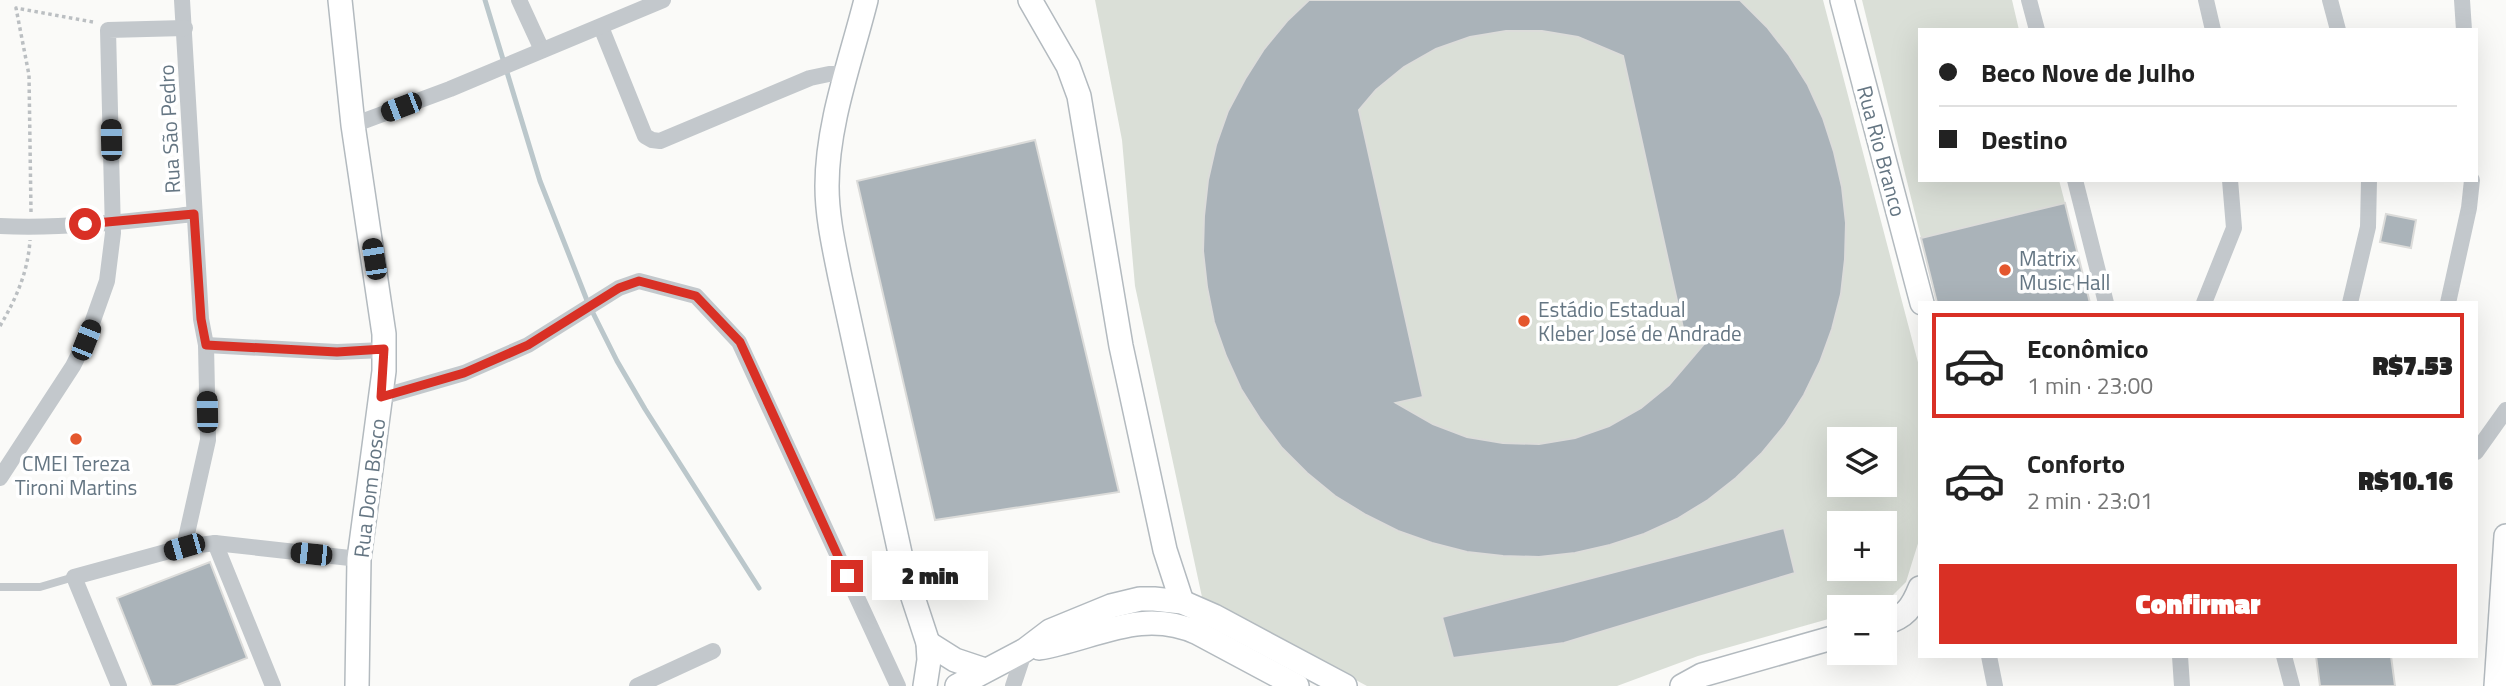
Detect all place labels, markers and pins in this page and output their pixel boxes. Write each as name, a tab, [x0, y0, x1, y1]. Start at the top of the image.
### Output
place label: Matrix Music Hall	[2019, 242, 2110, 298]
marker: Matrix Music Hall	[1997, 262, 2013, 278]
place label: Estádio Estadual Kleber José de Andrade	[1538, 293, 1742, 349]
marker: Estádio Estadual Kleber José de Andrade	[1516, 313, 1532, 329]
marker: CMEI Tereza Tironi Martins	[68, 431, 84, 447]
place label: CMEI Tereza Tironi Martins	[15, 447, 137, 503]

